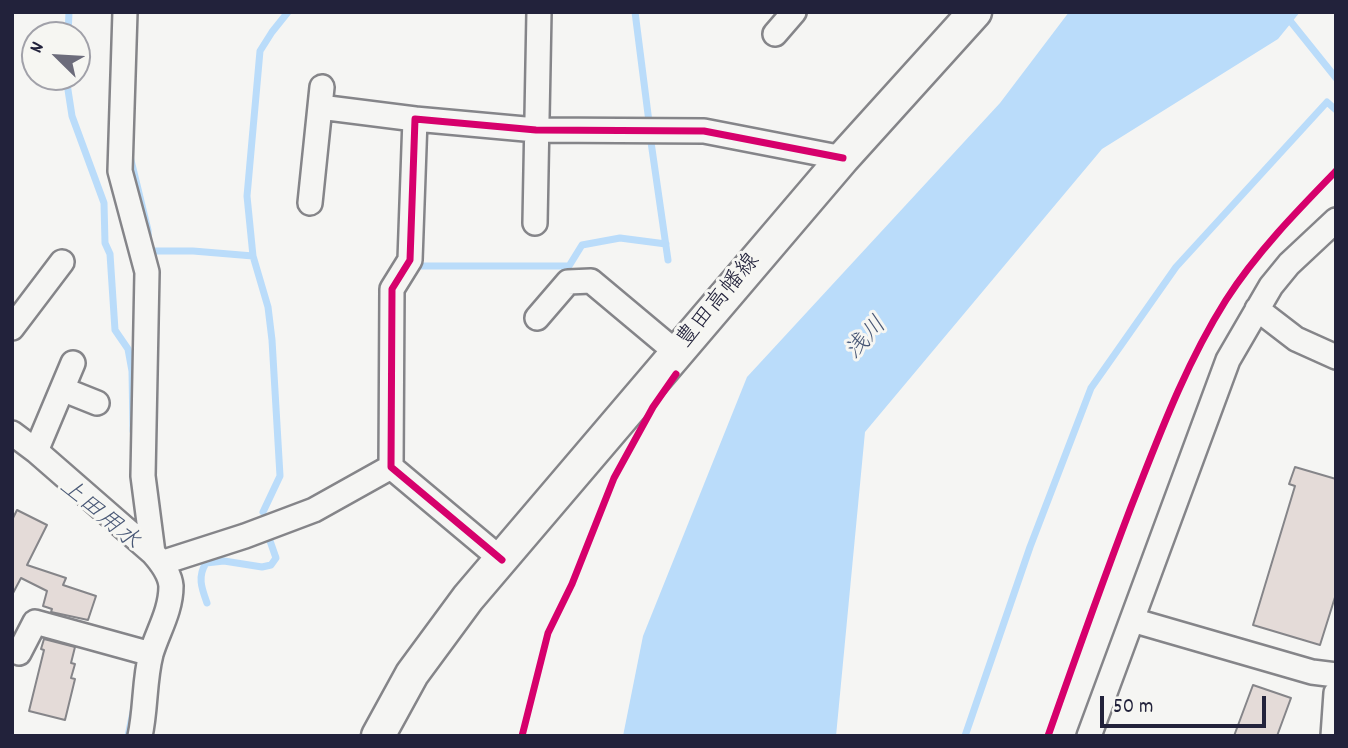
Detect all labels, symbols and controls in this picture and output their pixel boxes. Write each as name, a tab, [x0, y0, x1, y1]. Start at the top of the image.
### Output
north arrow	[21, 21, 91, 91]
text: N	[24, 38, 52, 58]
street label: 豊田高幡線	[672, 249, 768, 355]
water label: 浅川	[841, 313, 895, 367]
water label: 上田用水	[52, 474, 144, 558]
scale bar	[1103, 682, 1269, 726]
text: 50 m	[1113, 693, 1153, 723]

